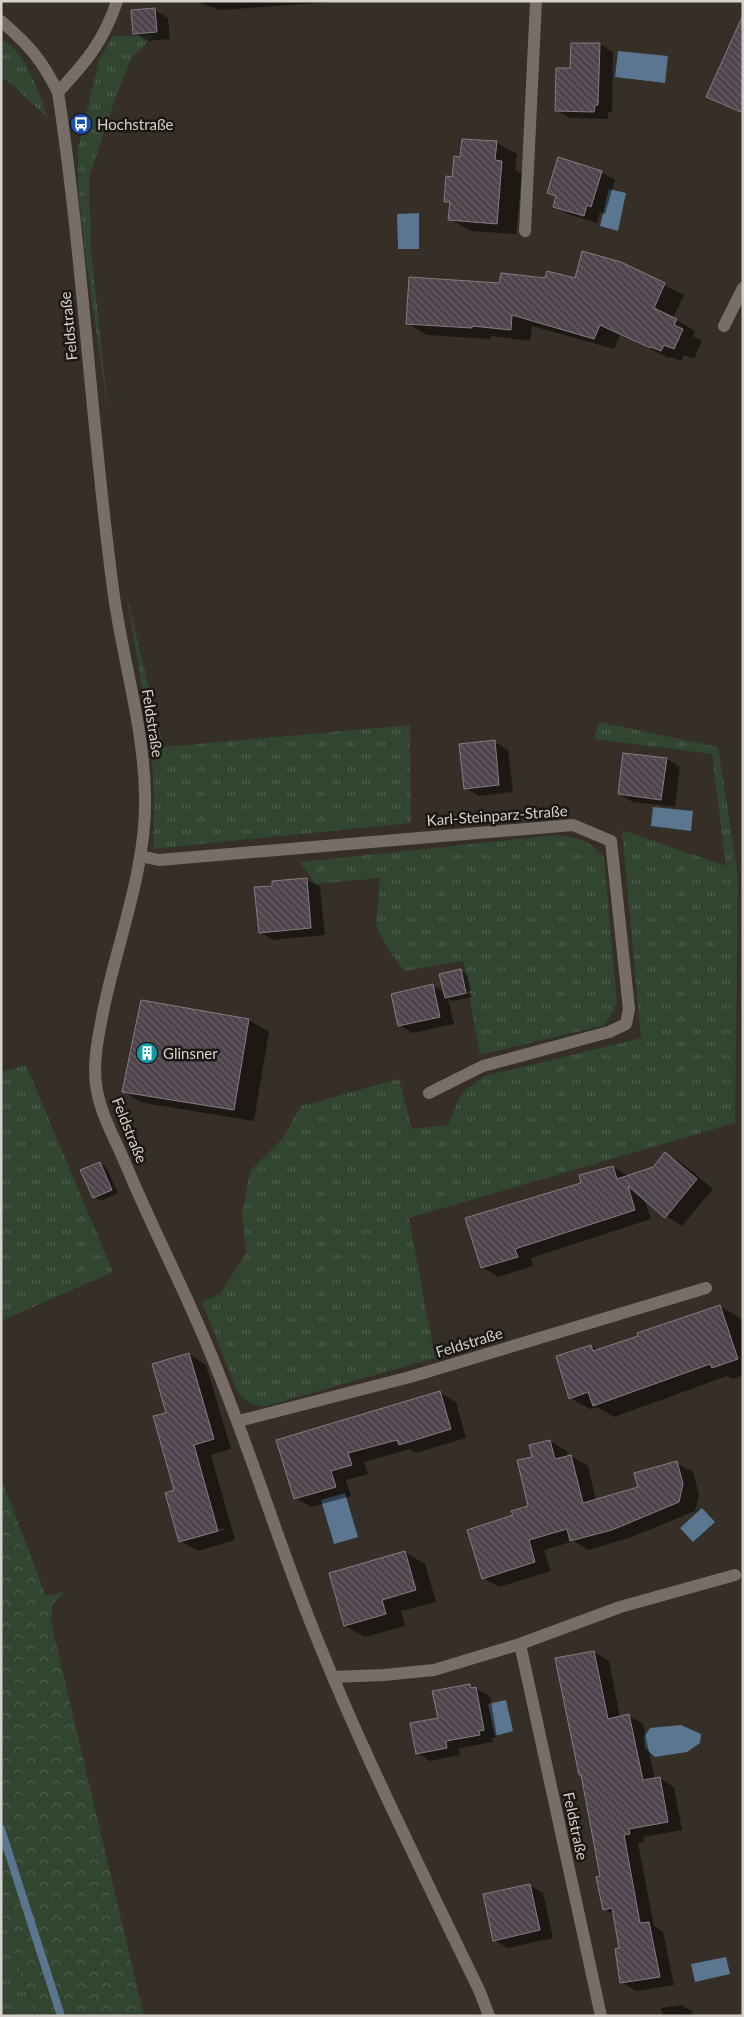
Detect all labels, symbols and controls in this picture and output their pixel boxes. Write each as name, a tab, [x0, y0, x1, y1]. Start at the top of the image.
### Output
bus stop icon: Hochstraße	[69, 112, 93, 136]
place label: Hochstraße	[97, 115, 174, 133]
street label: Feldstraße	[55, 291, 81, 361]
street label: Feldstraße	[139, 688, 167, 759]
street label: Karl-Steinparz-Straße	[426, 801, 568, 829]
building icon: Glinsner	[135, 1041, 159, 1065]
place label: Glinsner	[163, 1044, 218, 1062]
street label: Feldstraße	[109, 1095, 151, 1165]
street label: Feldstraße	[433, 1323, 505, 1361]
street label: Feldstraße	[560, 1790, 592, 1862]

